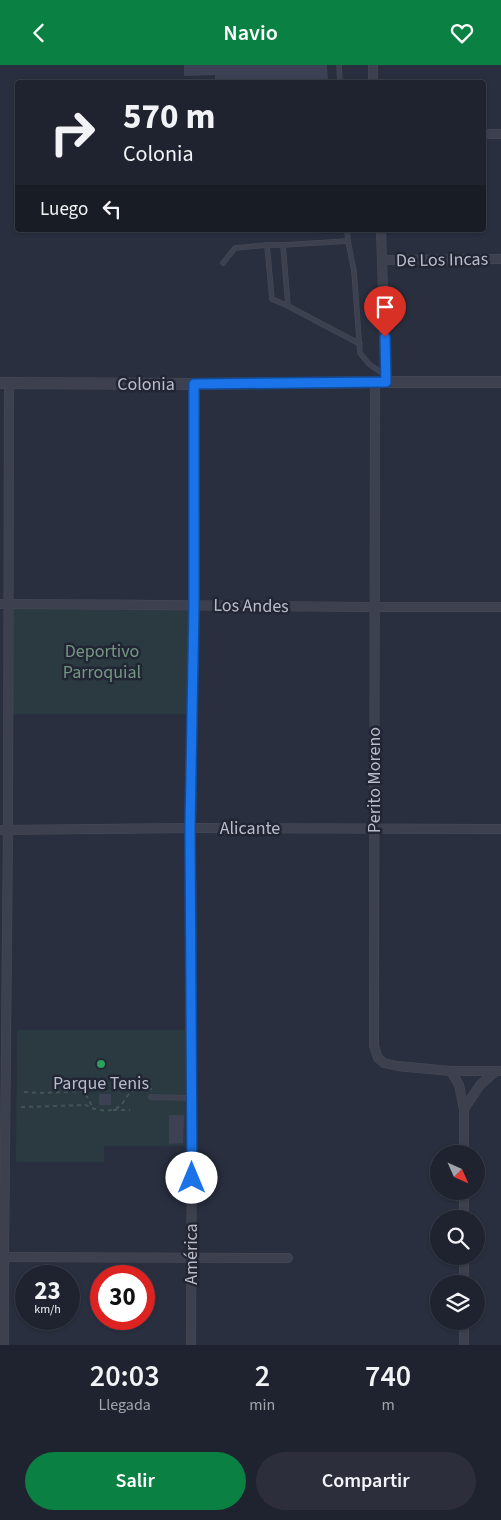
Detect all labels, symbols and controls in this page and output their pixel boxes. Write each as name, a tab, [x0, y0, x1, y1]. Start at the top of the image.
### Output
text: Navio	[223, 17, 278, 49]
icon: back	[25, 19, 53, 47]
icon: heart	[448, 19, 476, 47]
text: 570 m	[123, 92, 215, 142]
icon: right	[40, 100, 105, 165]
text: Colonia	[123, 138, 194, 170]
icon: left	[98, 195, 126, 223]
text: Luego	[40, 196, 88, 223]
street label: De Los Incas	[396, 247, 488, 273]
pin	[364, 286, 406, 337]
icon: arrive	[371, 293, 399, 321]
street label: Colonia	[117, 372, 175, 397]
street label: Los Andes	[213, 593, 289, 619]
park label: Deportivo Parroquial	[63, 639, 141, 685]
street label: Perito Moreno	[362, 727, 387, 833]
street label: Alicante	[220, 816, 280, 841]
marker: Parque Tenis	[95, 1058, 107, 1070]
place label: Parque Tenis	[53, 1071, 149, 1096]
north arrow	[430, 1145, 485, 1200]
map controls	[430, 1145, 485, 1330]
position arrow	[165, 1151, 217, 1203]
button: search	[430, 1210, 485, 1265]
street label: América	[179, 1223, 204, 1285]
speed limit sign: 30	[90, 1265, 155, 1330]
text: 23	[34, 1273, 61, 1309]
button: layers	[430, 1275, 485, 1330]
text: km/h	[34, 1301, 61, 1318]
text: 20:03	[90, 1355, 160, 1398]
text: 2	[255, 1355, 270, 1398]
text: 740	[365, 1355, 411, 1398]
text: Llegada	[98, 1394, 151, 1416]
text: min	[249, 1394, 275, 1416]
text: m	[382, 1394, 395, 1416]
button: Salir	[25, 1452, 246, 1510]
button: Compartir	[256, 1452, 476, 1510]

